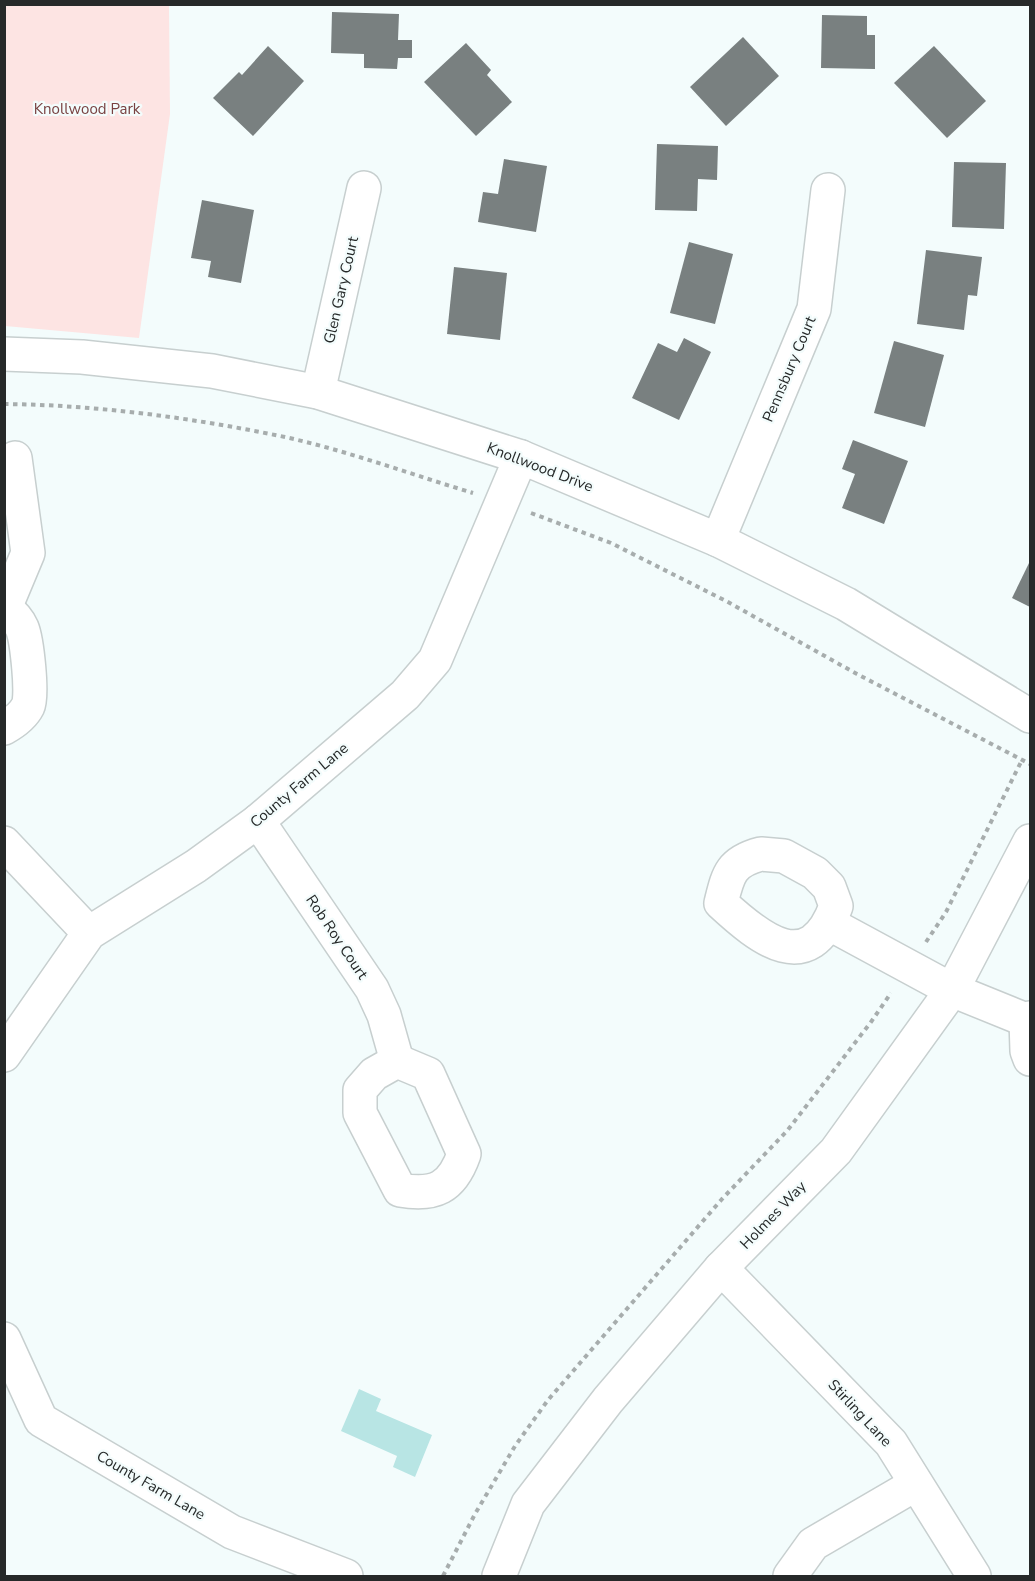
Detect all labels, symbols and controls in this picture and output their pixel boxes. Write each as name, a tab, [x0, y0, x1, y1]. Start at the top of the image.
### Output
park label: Knollwood Park	[34, 99, 141, 119]
street label: Glen Gary Court	[319, 234, 363, 345]
street label: Pennsbury Court	[758, 312, 821, 425]
street label: Knollwood Drive	[484, 438, 596, 496]
street label: County Farm Lane	[246, 738, 352, 832]
street label: Rob Roy Court	[301, 891, 373, 984]
street label: Holmes Way	[735, 1176, 811, 1253]
street label: Stirling Lane	[824, 1375, 896, 1451]
street label: County Farm Lane	[93, 1446, 209, 1524]

